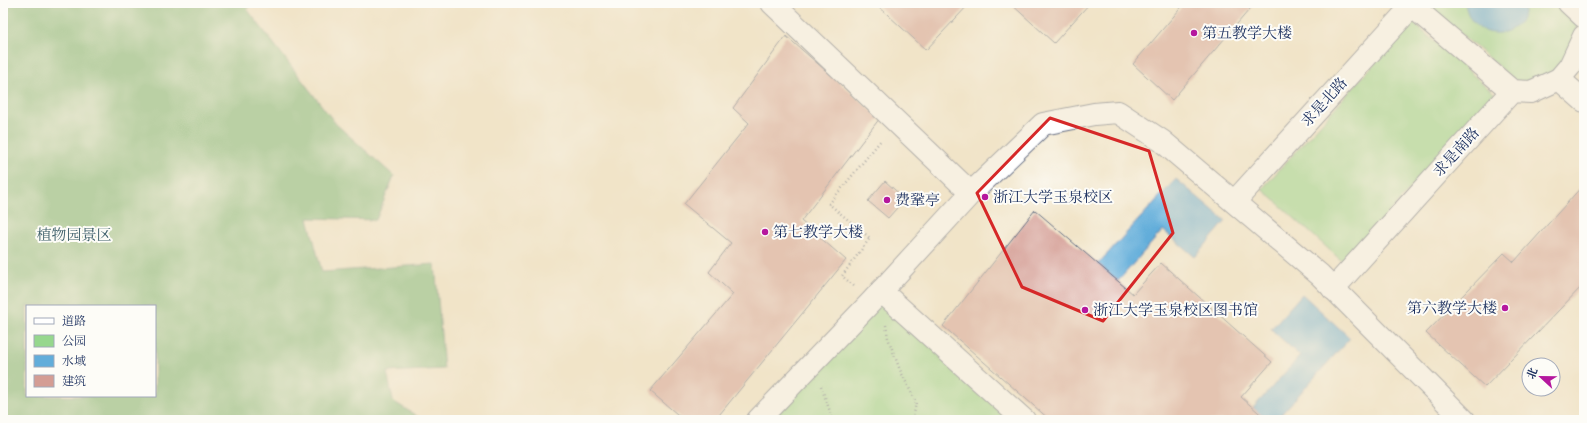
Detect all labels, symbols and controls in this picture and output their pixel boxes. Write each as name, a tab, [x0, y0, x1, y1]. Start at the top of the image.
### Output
place label: 第五教学大楼	[1202, 24, 1292, 42]
marker: 第五教学大楼	[1189, 28, 1199, 38]
street label: 求是北路	[1297, 74, 1351, 130]
street label: 求是南路	[1429, 124, 1483, 180]
place label: 浙江大学玉泉校区	[993, 188, 1113, 206]
place label: 费鞏亭	[895, 191, 940, 209]
marker: 浙江大学玉泉校区	[980, 192, 990, 202]
marker: 费鞏亭	[882, 195, 892, 205]
place label: 第七教学大楼	[773, 223, 863, 241]
park label: 植物园景区	[36, 226, 112, 244]
marker: 第七教学大楼	[760, 227, 770, 237]
place label: 第六教学大楼	[1407, 299, 1497, 317]
place label: 浙江大学玉泉校区图书馆	[1093, 301, 1258, 319]
marker: 第六教学大楼	[1500, 303, 1510, 313]
legend	[26, 305, 156, 397]
marker: 浙江大学玉泉校区图书馆	[1080, 305, 1090, 315]
text: 道路	[62, 314, 86, 328]
text: 公园	[62, 334, 86, 348]
text: 水域	[62, 354, 86, 368]
north arrow	[1521, 357, 1561, 397]
text: 北	[1524, 366, 1540, 381]
text: 建筑	[62, 374, 86, 388]

